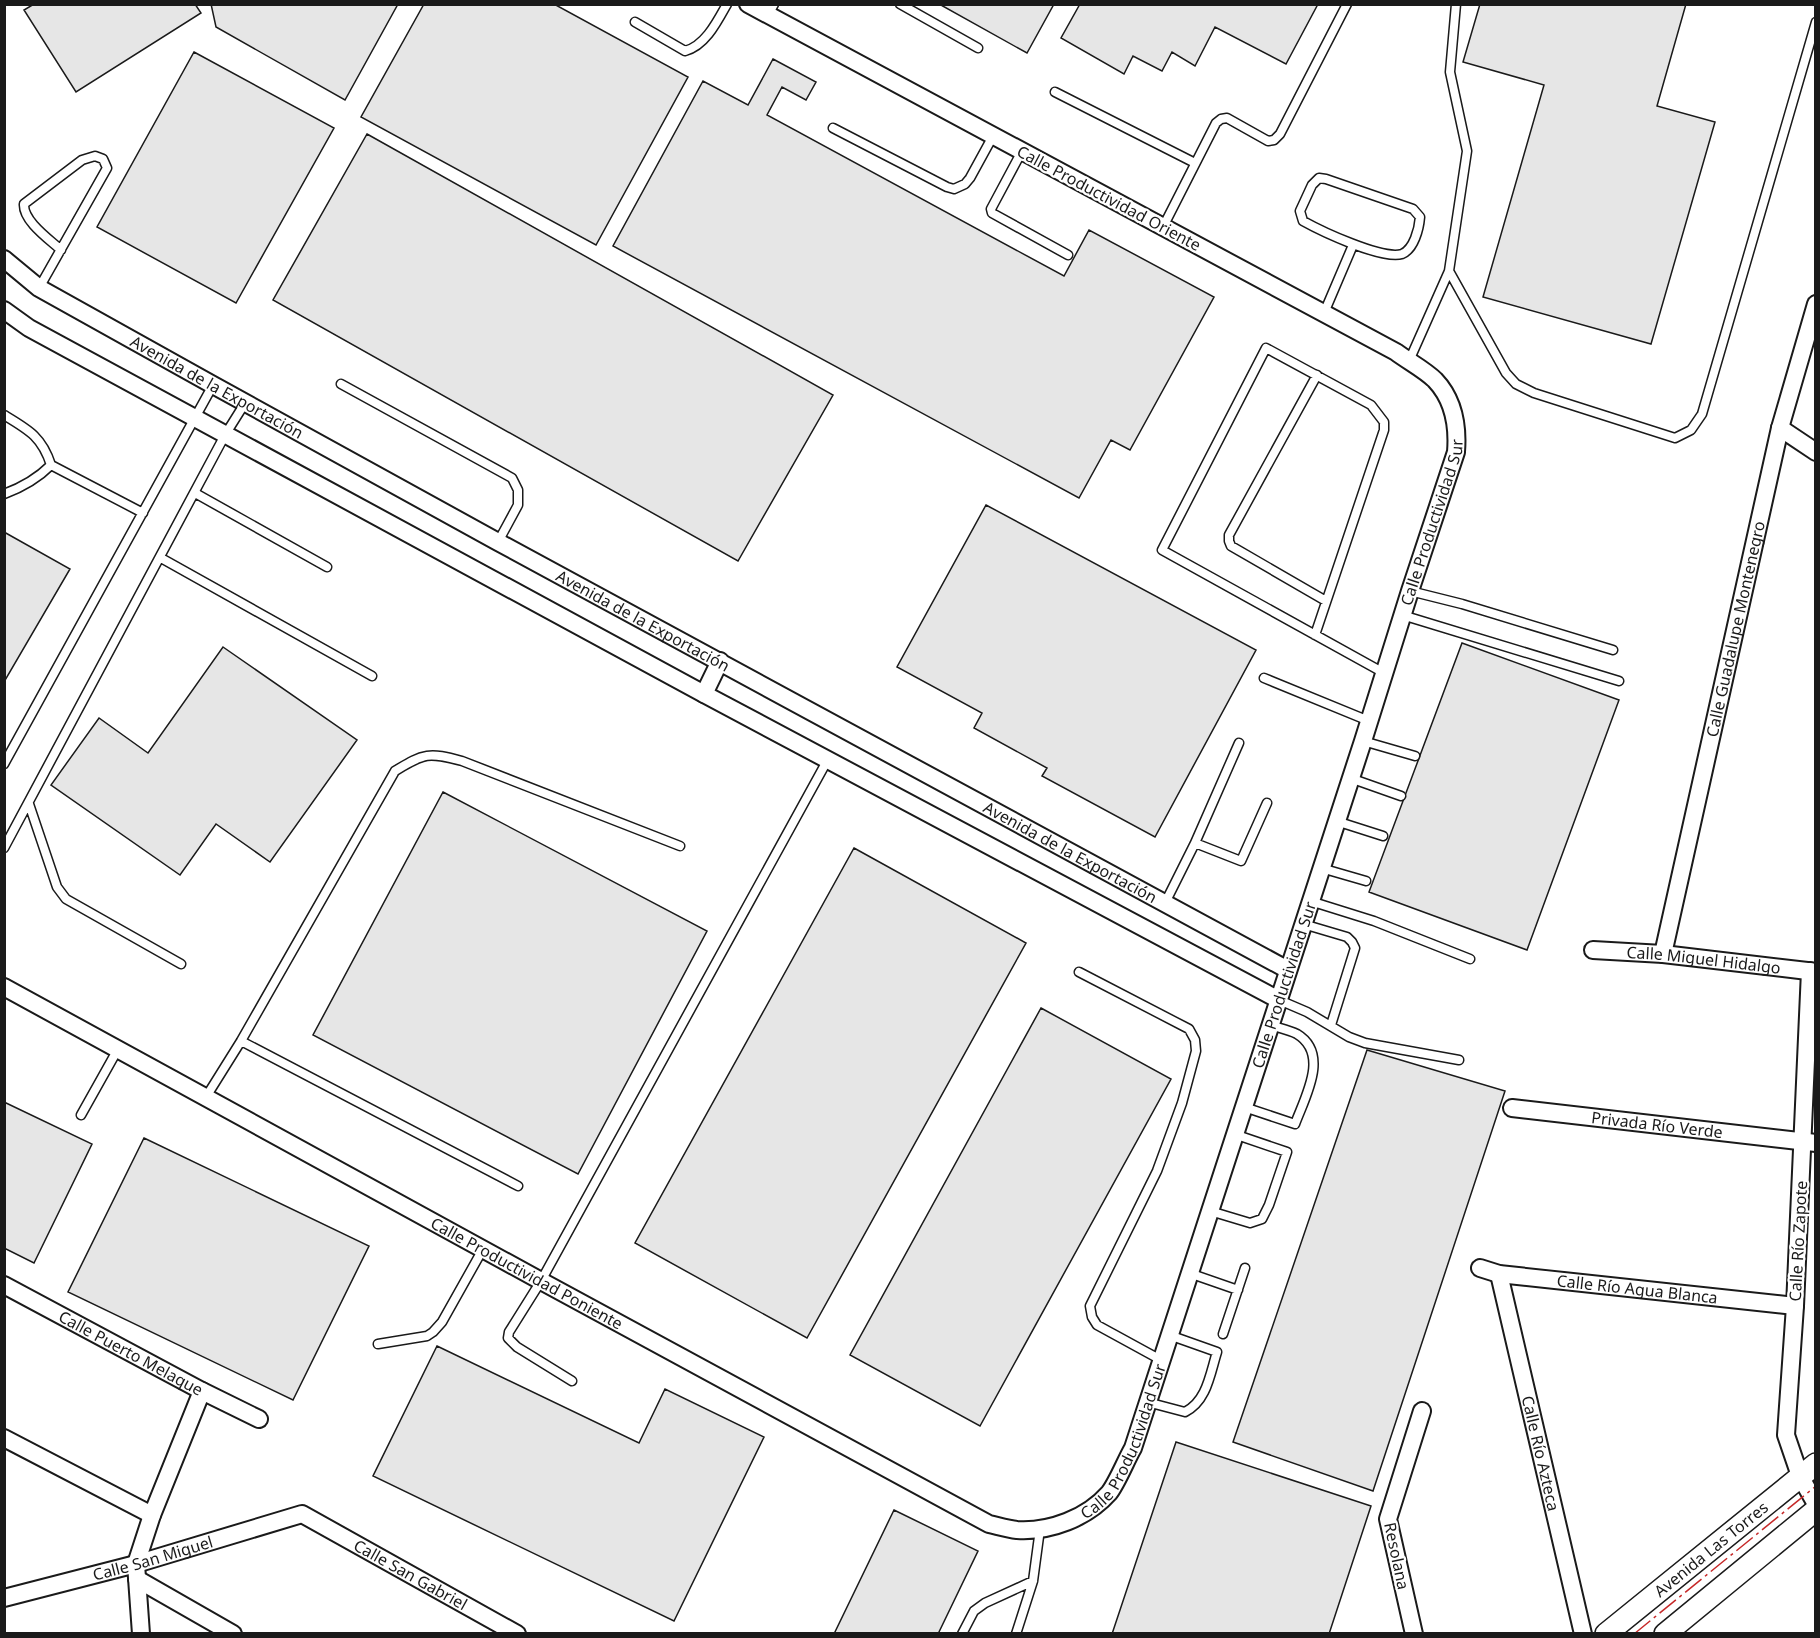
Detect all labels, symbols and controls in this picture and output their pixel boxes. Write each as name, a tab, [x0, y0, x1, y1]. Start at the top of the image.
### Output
street label: Calle Productividad Oriente	[1013, 140, 1205, 256]
street label: Avenida de la Exportación	[127, 330, 307, 444]
street label: Calle Productividad Sur	[1395, 439, 1467, 608]
street label: Calle Guadalupe Montenegro	[1701, 519, 1770, 739]
street label: Avenida de la Exportación	[552, 565, 734, 677]
street label: Avenida de la Exportación	[980, 796, 1161, 908]
street label: Calle Productividad Sur	[1246, 898, 1321, 1071]
street label: Calle Miguel Hidalgo	[1626, 941, 1782, 979]
street label: Privada Río Verde	[1590, 1106, 1724, 1143]
street label: Calle Río Zapote	[1784, 1180, 1812, 1302]
street label: Calle Productividad Poniente	[427, 1212, 627, 1334]
street label: Calle Río Agua Blanca	[1556, 1269, 1719, 1309]
street label: Calle Puerto Melaque	[55, 1305, 207, 1401]
street label: Calle Productividad Sur	[1076, 1360, 1171, 1524]
street label: Calle Río Azteca	[1517, 1393, 1565, 1513]
street label: Avenida Las Torres	[1649, 1496, 1773, 1602]
street label: Resolana	[1379, 1520, 1415, 1592]
street label: Calle San Miguel	[90, 1530, 215, 1586]
street label: Calle San Gabriel	[350, 1534, 471, 1615]

